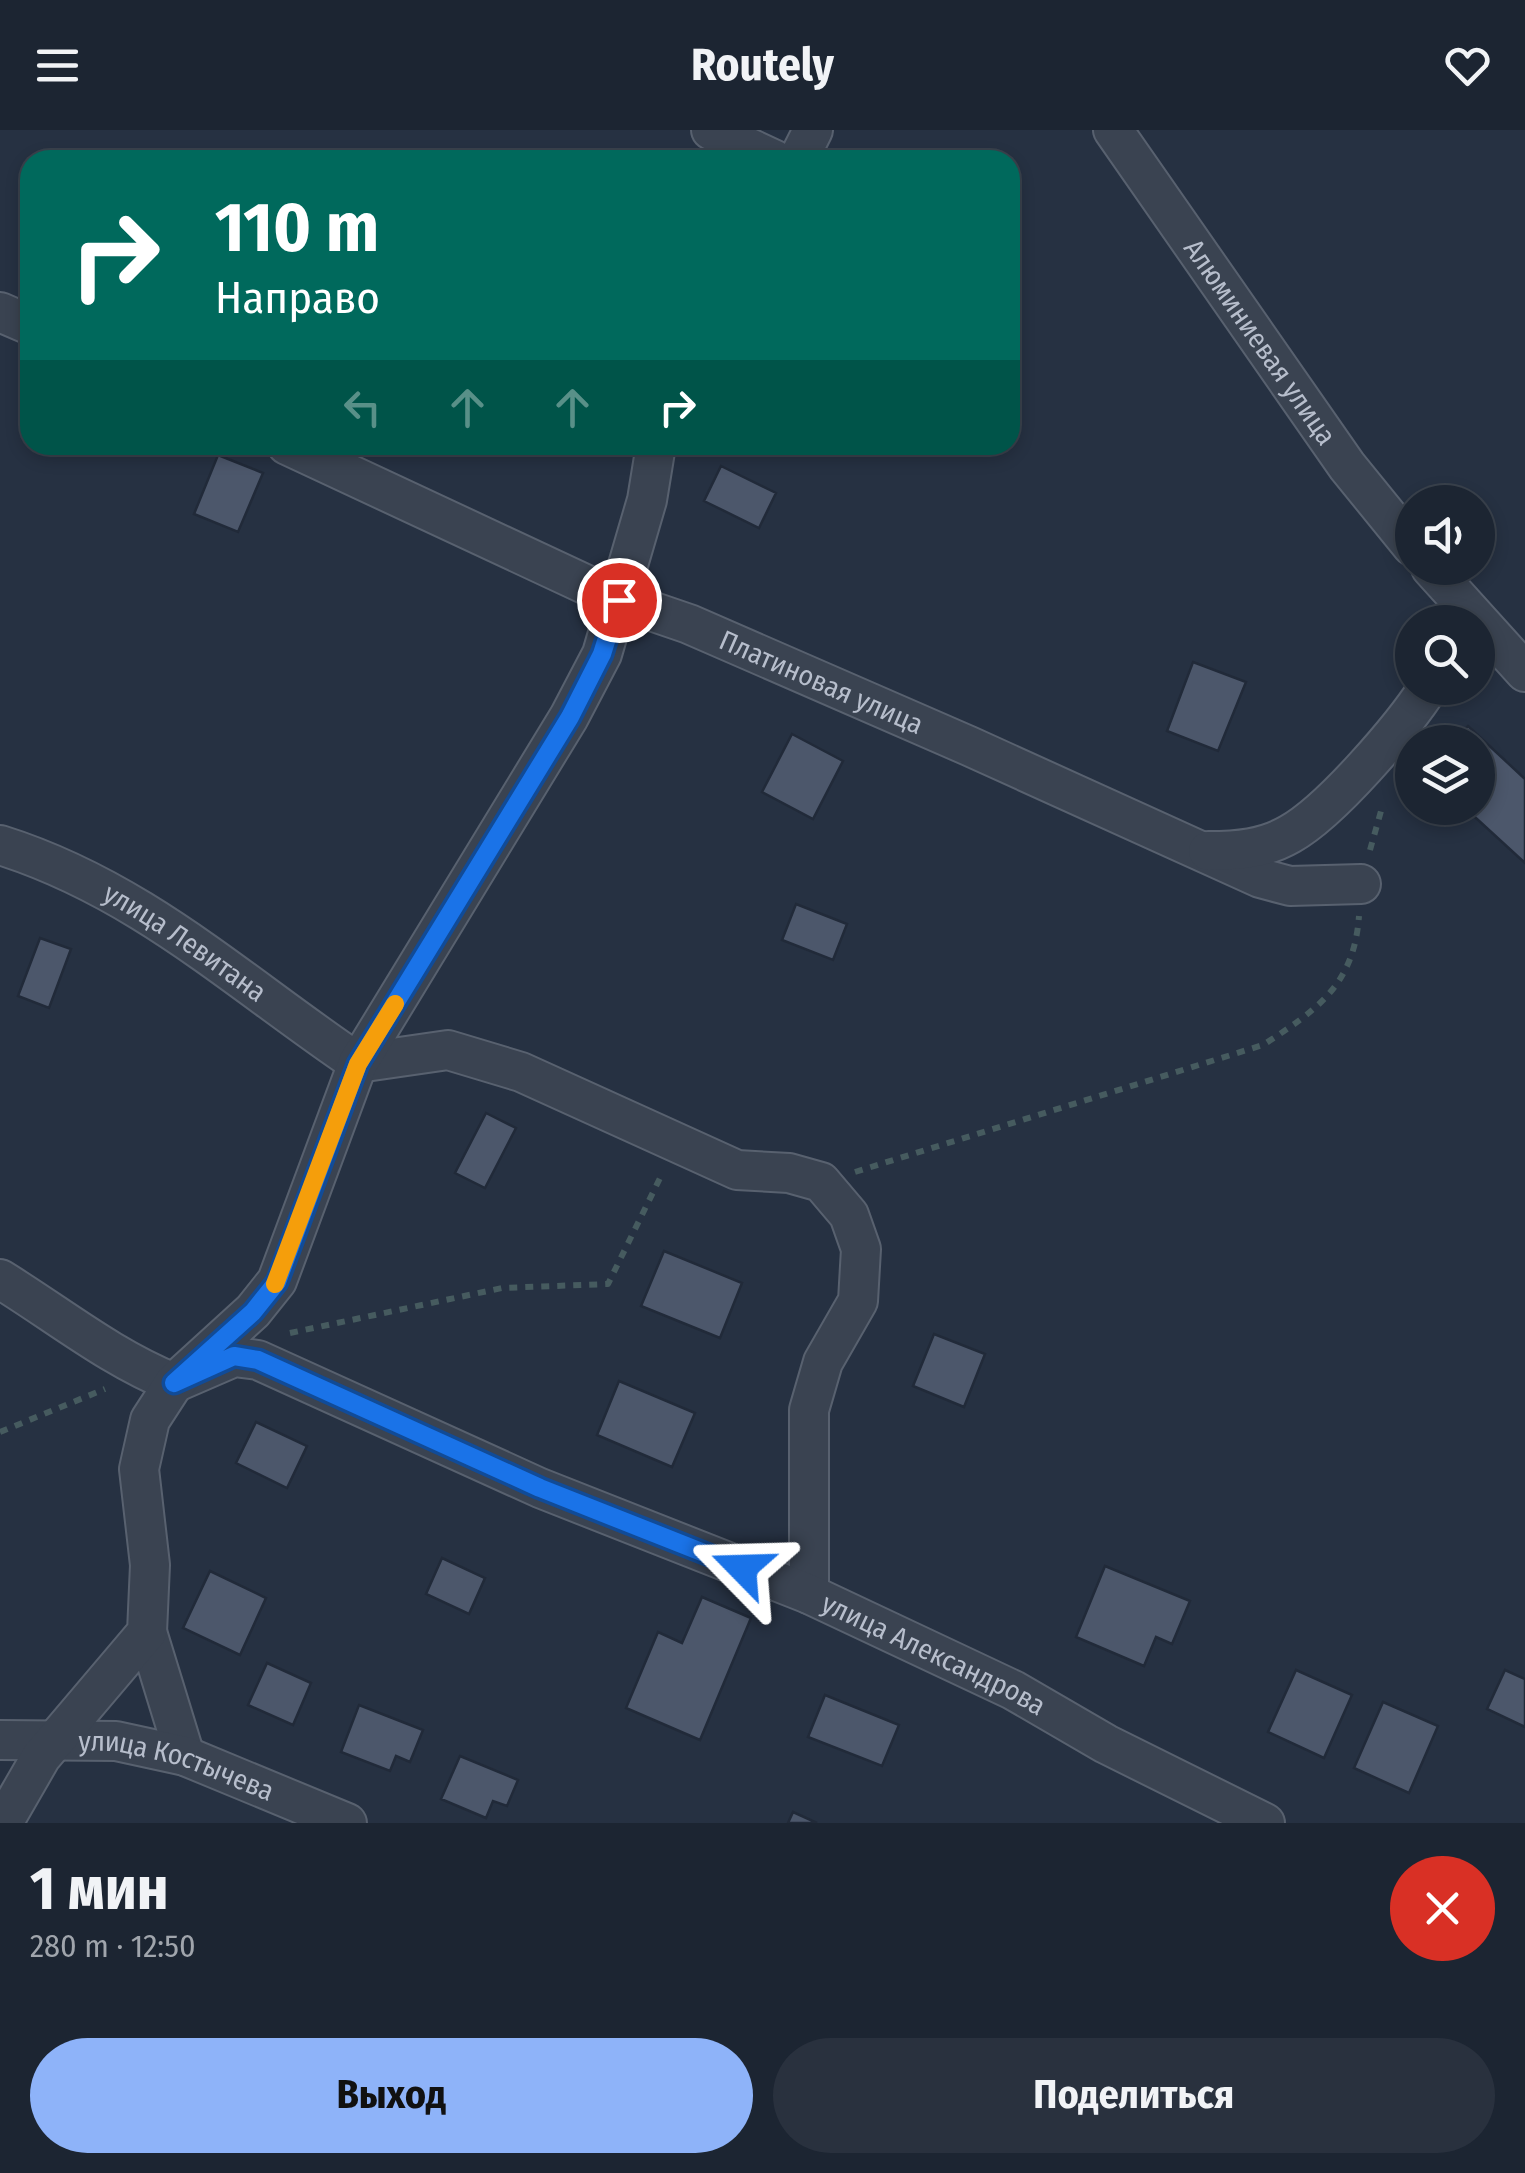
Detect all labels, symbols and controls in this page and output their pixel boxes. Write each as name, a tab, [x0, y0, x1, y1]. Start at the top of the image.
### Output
icon: menu	[30, 38, 85, 93]
text: Routely	[691, 38, 834, 92]
icon: heart	[1440, 38, 1495, 93]
text: 110 m	[215, 186, 379, 270]
icon: right	[50, 190, 180, 320]
street label: Алюминиевая улица	[1177, 233, 1343, 451]
text: Направо	[215, 271, 380, 325]
icon: left	[335, 380, 390, 435]
icon: ahead	[440, 380, 495, 435]
icon: ahead	[545, 380, 600, 435]
icon: right	[650, 380, 705, 435]
map controls	[1395, 485, 1495, 825]
button: sound	[1395, 485, 1495, 585]
pin	[577, 558, 662, 643]
icon: arrive	[592, 573, 647, 628]
button: search	[1395, 605, 1495, 705]
street label: Платиновая улица	[714, 623, 928, 741]
button: layers	[1395, 725, 1495, 825]
street label: улица Левитана	[98, 876, 273, 1009]
position arrow	[690, 1516, 794, 1620]
street label: улица Александрова	[817, 1586, 1052, 1722]
street label: улица Костычева	[78, 1725, 279, 1808]
text: 1 мин	[30, 1853, 169, 1925]
button: close	[1390, 1856, 1495, 1961]
text: 280 m · 12:50	[30, 1927, 196, 1965]
button: Выход	[30, 2038, 753, 2153]
button: Поделиться	[773, 2038, 1495, 2153]

